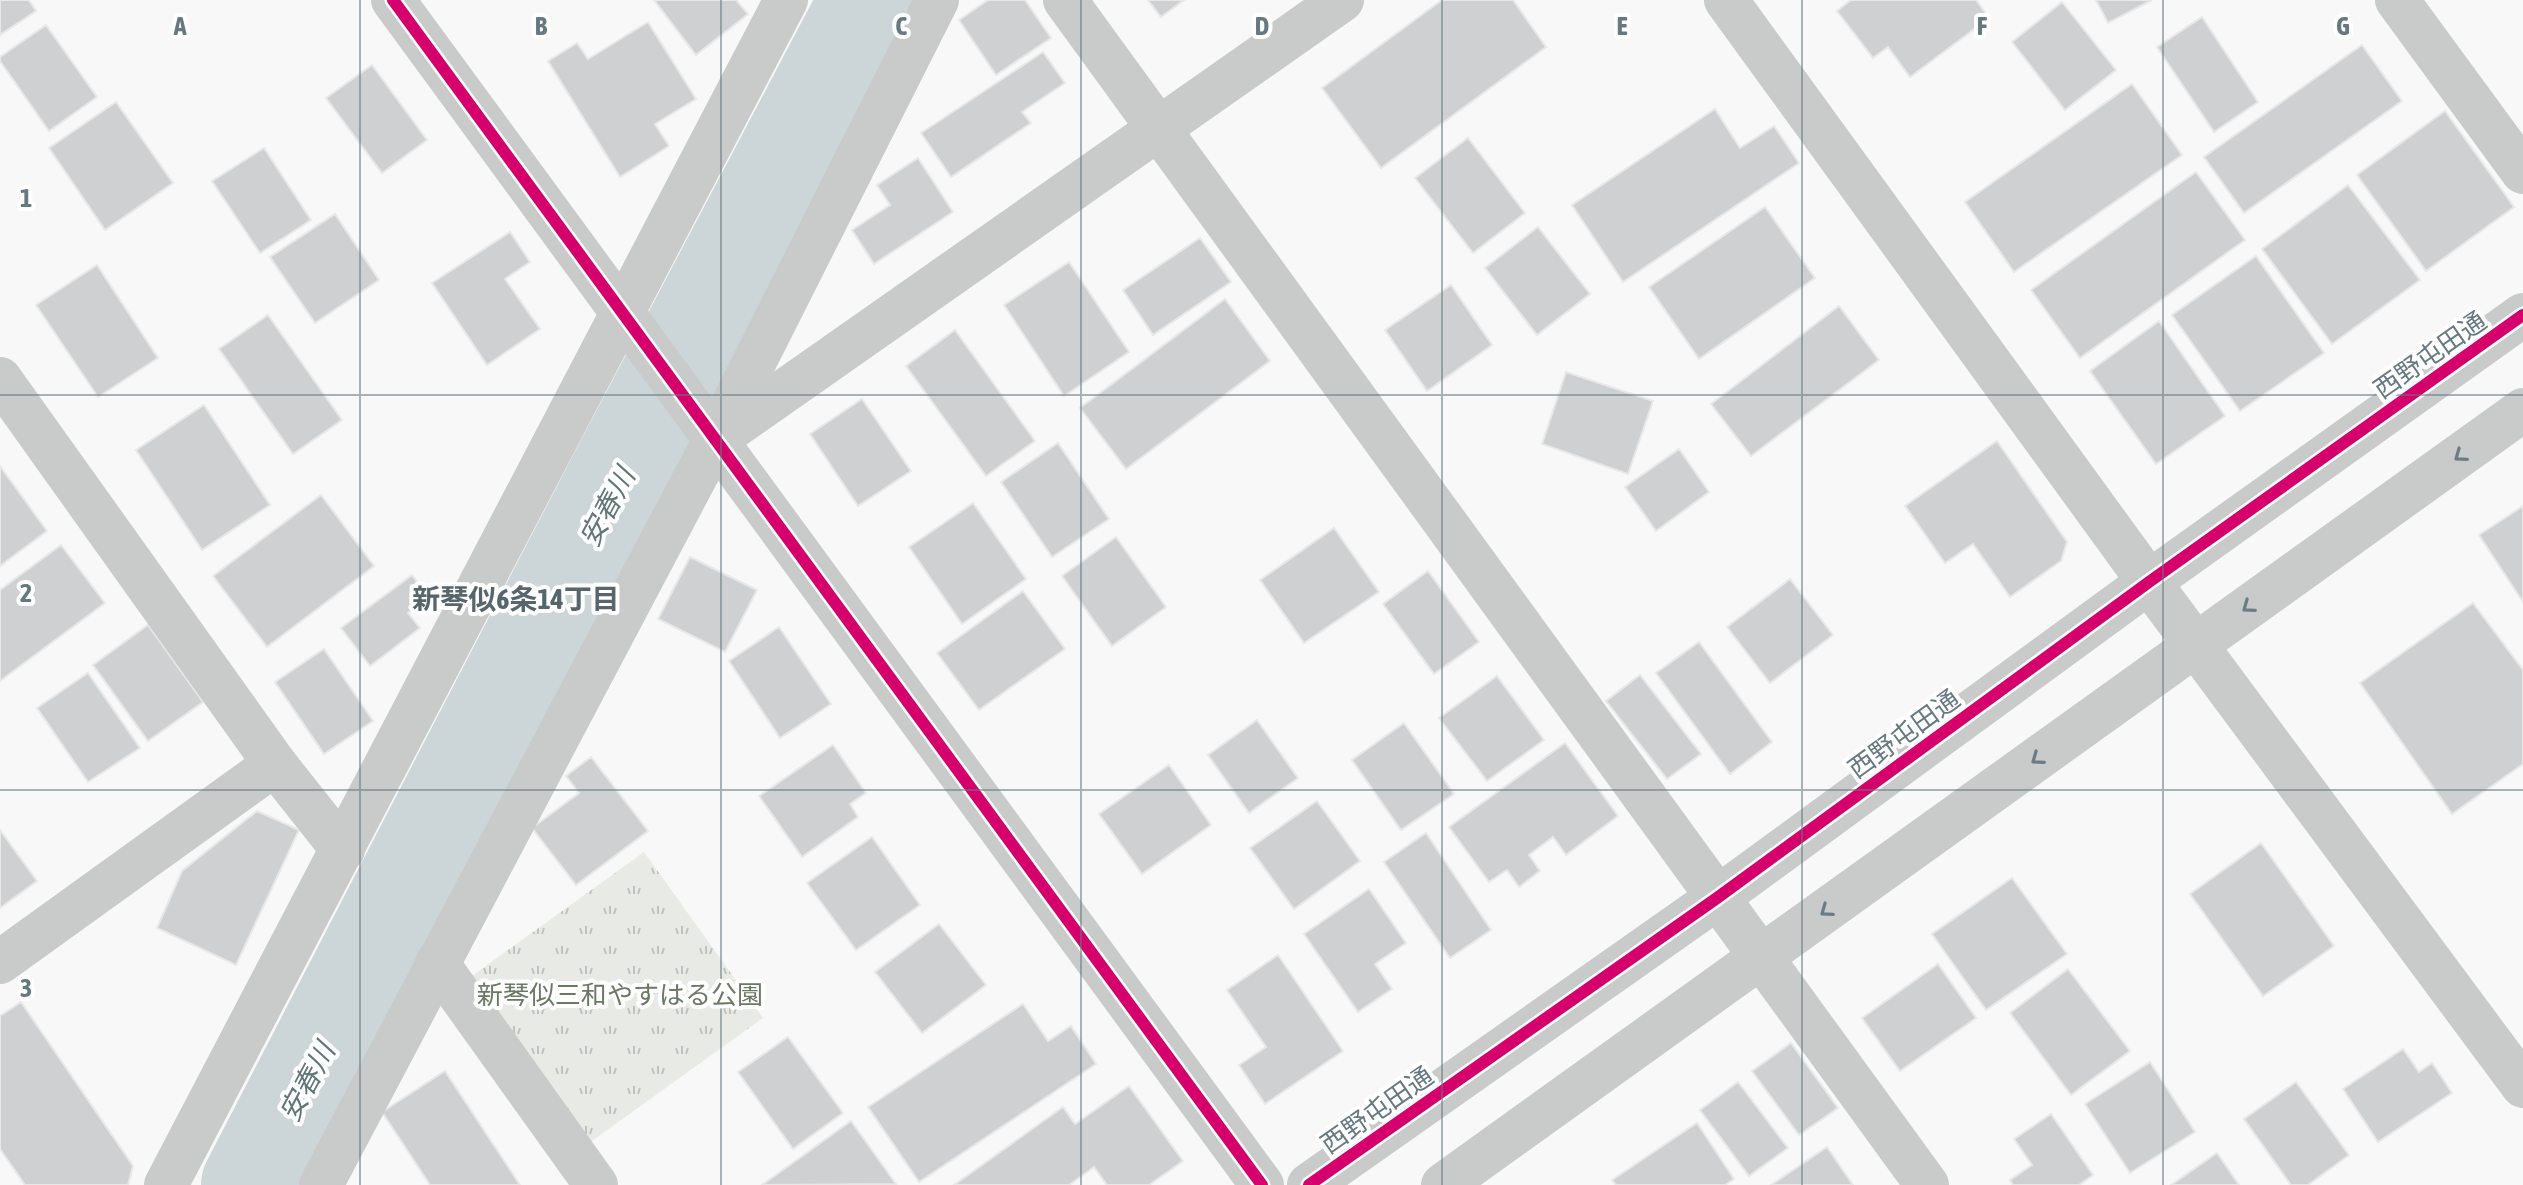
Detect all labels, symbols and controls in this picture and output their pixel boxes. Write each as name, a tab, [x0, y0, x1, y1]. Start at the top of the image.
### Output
text: A	[173, 11, 187, 41]
text: B	[535, 11, 548, 41]
text: C	[895, 11, 907, 41]
text: D	[1255, 11, 1269, 41]
text: E	[1616, 11, 1628, 41]
text: F	[1977, 11, 1988, 41]
text: G	[2336, 11, 2350, 41]
text: 1	[20, 183, 32, 213]
street label: 西野屯田通	[2368, 305, 2492, 405]
one-way arrow	[2454, 446, 2468, 461]
water label: 安春川	[573, 460, 642, 552]
text: 2	[20, 578, 32, 608]
district label: 新琴似6条14丁目	[412, 583, 620, 615]
one-way arrow	[2243, 597, 2257, 612]
street label: 西野屯田通	[1843, 684, 1965, 784]
one-way arrow	[2031, 749, 2046, 764]
one-way arrow	[1821, 901, 1835, 916]
text: 3	[20, 973, 32, 1003]
park label: 新琴似三和やすはる公園	[477, 980, 763, 1010]
water label: 安春川	[273, 1035, 342, 1127]
street label: 西野屯田通	[1315, 1060, 1439, 1160]

